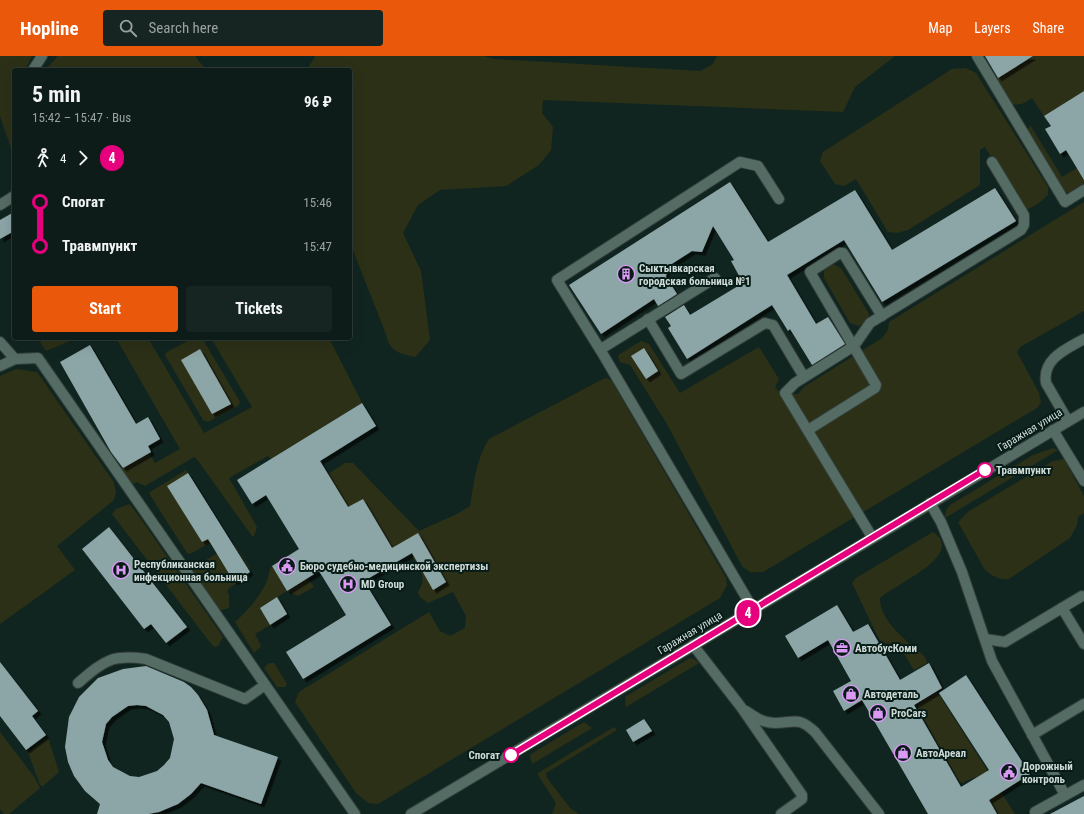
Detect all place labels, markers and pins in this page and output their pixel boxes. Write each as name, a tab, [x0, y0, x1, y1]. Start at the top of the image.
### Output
place label: Сыктывкарская городская больница №1	[639, 262, 751, 288]
building icon: Сыктывкарская городская больница №1	[616, 264, 636, 284]
marker: Травмпункт	[977, 462, 993, 478]
place label: Травмпункт	[996, 464, 1051, 477]
public building icon: Бюро судебно-медицинской экспертизы	[277, 556, 297, 576]
place label: Республиканская инфекционная больница	[134, 558, 248, 584]
hospital icon: Республиканская инфекционная больница	[111, 560, 131, 580]
place label: Бюро судебно-медицинской экспертизы	[300, 560, 488, 573]
hospital icon: MD Group	[338, 574, 358, 594]
place label: MD Group	[361, 578, 405, 591]
office icon: АвтобусКоми	[832, 638, 852, 658]
place label: АвтобусКоми	[855, 642, 917, 655]
shop icon: Автодеталь	[841, 684, 861, 704]
place label: Автодеталь	[864, 688, 919, 701]
shop icon: ProCars	[868, 703, 888, 723]
place label: ProCars	[891, 707, 926, 720]
shop icon: АвтоАреал	[893, 743, 913, 763]
marker: Спогат	[503, 747, 519, 763]
place label: АвтоАреал	[916, 747, 966, 760]
place label: Спогат	[469, 749, 500, 762]
place label: Дорожный контроль	[1022, 760, 1073, 786]
public building icon: Дорожный контроль	[999, 762, 1019, 782]

